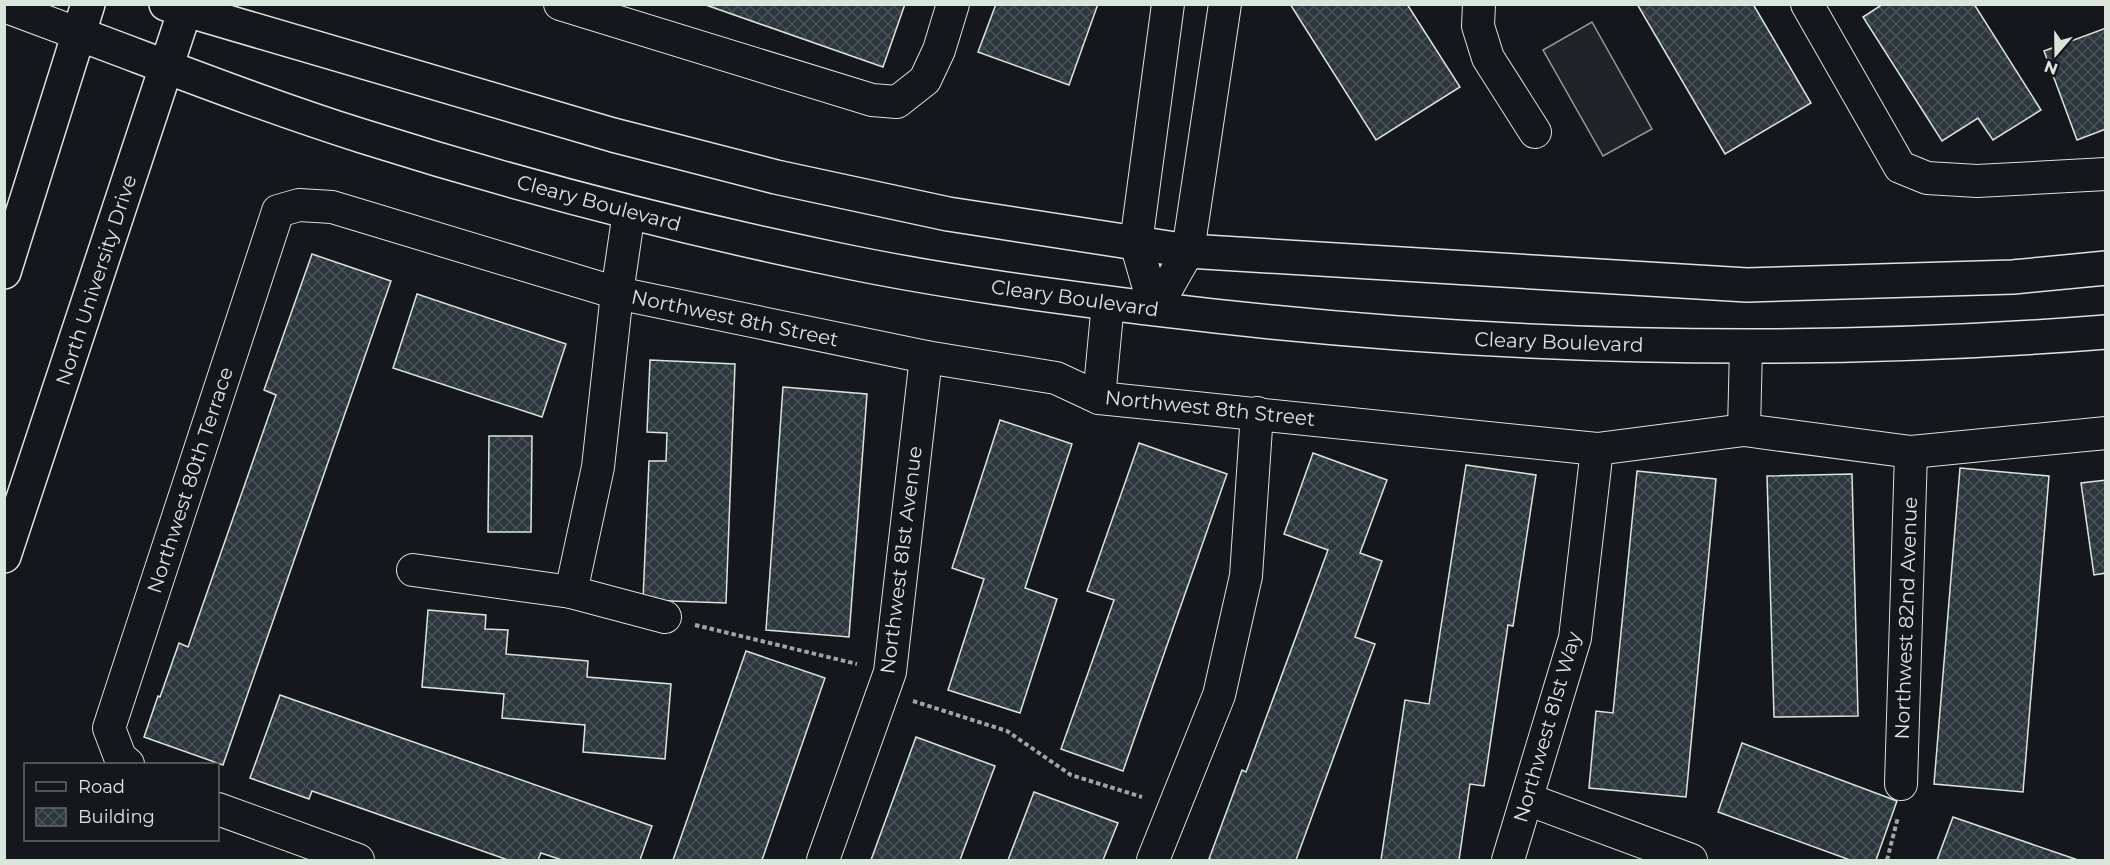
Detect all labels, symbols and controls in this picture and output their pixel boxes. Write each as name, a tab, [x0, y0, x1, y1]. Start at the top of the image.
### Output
north arrow	[2026, 24, 2086, 84]
text: N	[2042, 56, 2060, 79]
street label: Cleary Boulevard	[514, 170, 684, 236]
street label: North University Drive	[51, 172, 141, 388]
street label: Cleary Boulevard	[990, 274, 1160, 322]
street label: Northwest 8th Street	[629, 284, 841, 352]
street label: Cleary Boulevard	[1474, 327, 1644, 357]
street label: Northwest 80th Terrace	[142, 364, 238, 596]
street label: Northwest 8th Street	[1104, 385, 1316, 431]
street label: Northwest 81st Avenue	[875, 445, 927, 675]
street label: Northwest 82nd Avenue	[1890, 496, 1922, 740]
street label: Northwest 81st Way	[1508, 629, 1586, 825]
legend	[24, 763, 219, 841]
text: Road	[78, 776, 125, 798]
text: Building	[78, 806, 155, 828]

